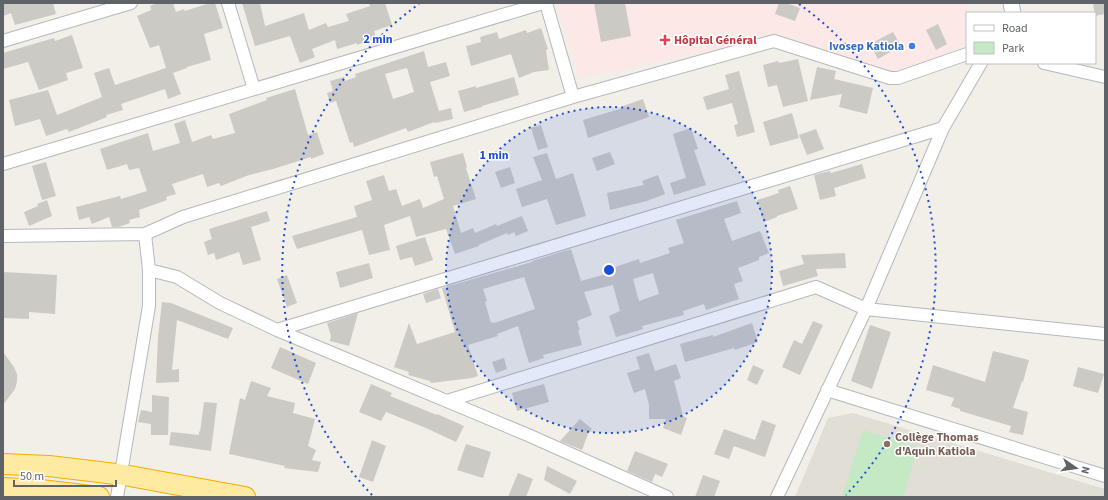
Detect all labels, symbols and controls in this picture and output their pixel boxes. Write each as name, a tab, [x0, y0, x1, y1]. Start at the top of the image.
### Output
legend	[966, 12, 1096, 64]
text: Road	[1002, 20, 1028, 37]
text: 2 min	[363, 31, 393, 48]
place label: Hôpital Général	[674, 32, 757, 49]
marker: Hôpital Général	[659, 34, 671, 46]
place label: Ivosep Katiola	[829, 38, 904, 55]
text: Park	[1002, 40, 1024, 57]
marker: Ivosep Katiola	[907, 41, 917, 51]
text: 1 min	[479, 147, 509, 164]
centre of rings	[602, 263, 616, 277]
place label: Collège Thomas d'Aquin Katiola	[895, 429, 979, 460]
marker: Collège Thomas d'Aquin Katiola	[882, 439, 892, 449]
north arrow	[1056, 448, 1096, 488]
scale bar	[14, 462, 116, 488]
text: N	[1077, 465, 1093, 475]
text: 50 m	[20, 468, 44, 485]

